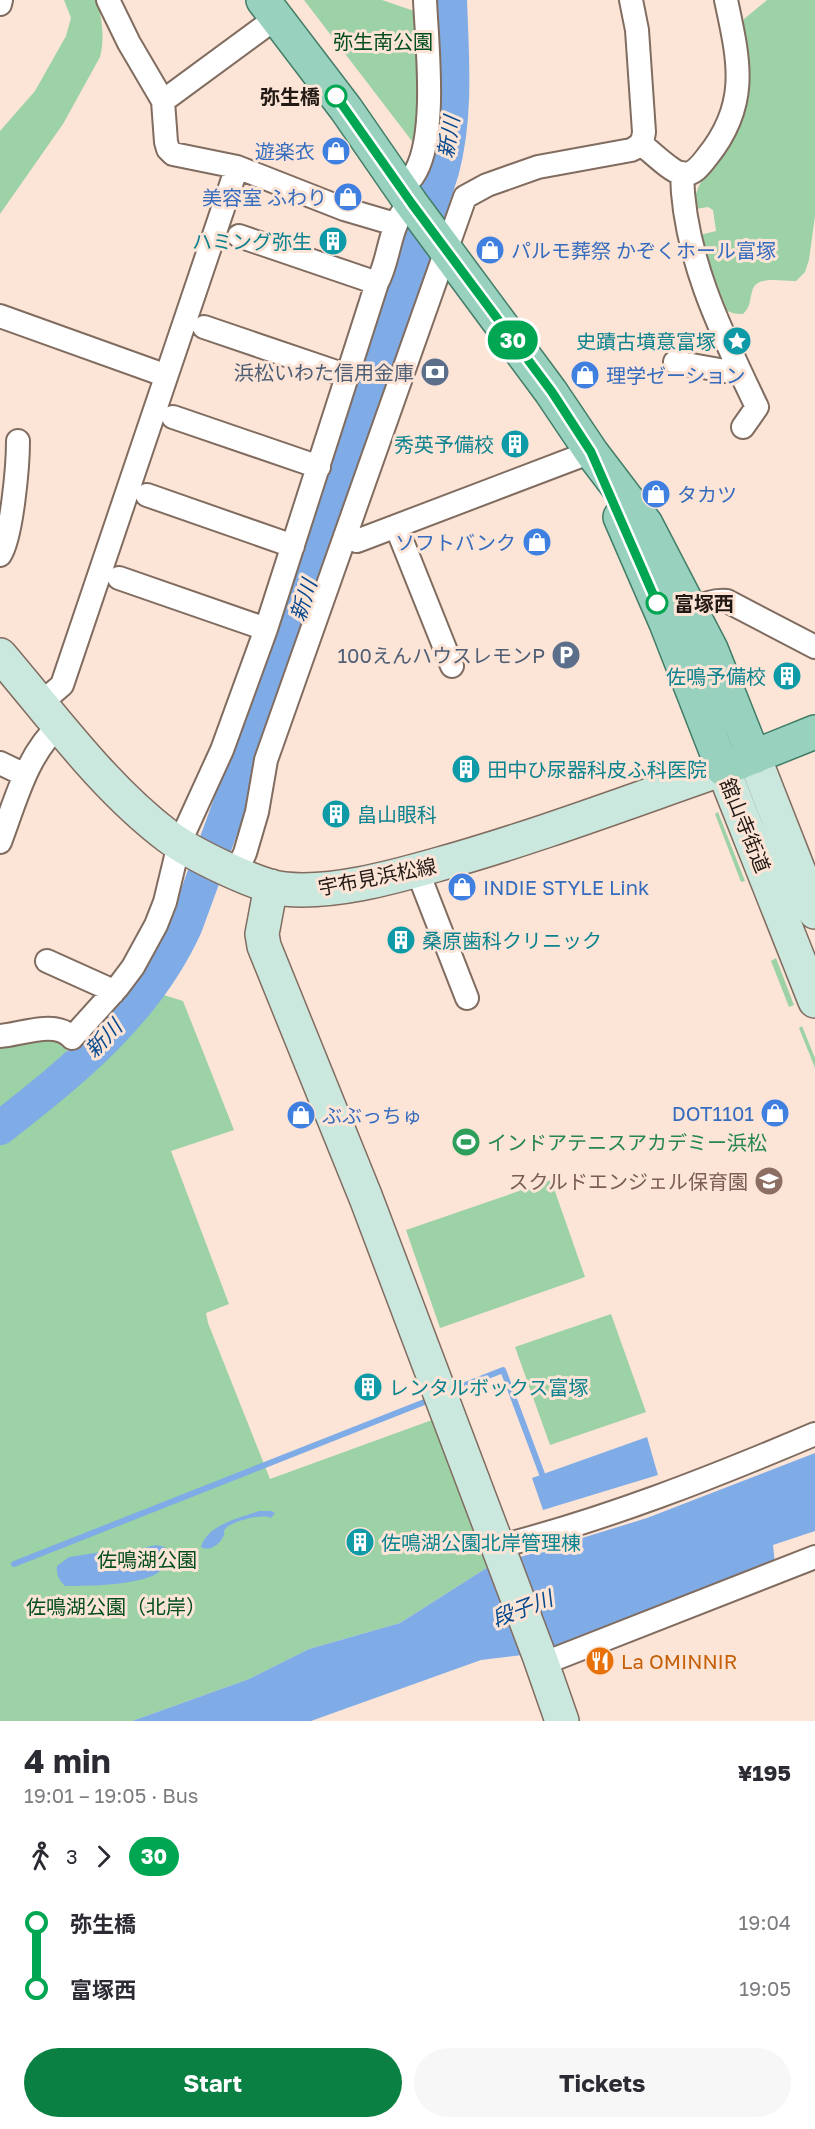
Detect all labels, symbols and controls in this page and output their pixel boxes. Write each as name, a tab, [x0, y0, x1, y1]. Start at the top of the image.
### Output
park label: 弥生南公園	[333, 29, 433, 53]
place label: 弥生橋	[260, 84, 320, 108]
marker: 弥生橋	[325, 85, 347, 107]
water label: 新川	[432, 112, 464, 160]
shop icon: 遊楽衣	[320, 135, 352, 167]
place label: 遊楽衣	[255, 139, 315, 163]
shop icon: 美容室 ふわり	[332, 181, 364, 213]
place label: 美容室 ふわり	[202, 185, 327, 209]
building icon: ハミング弥生	[317, 225, 349, 257]
place label: ハミング弥生	[192, 229, 312, 253]
shop icon: パルモ葬祭 かぞくホール富塚	[474, 234, 506, 266]
place label: パルモ葬祭 かぞくホール富塚	[511, 238, 776, 262]
line badge: 30	[486, 320, 540, 360]
place icon: 史蹟古墳意富塚	[721, 325, 753, 357]
text: 30	[500, 327, 526, 353]
place label: 史蹟古墳意富塚	[576, 329, 716, 353]
bank icon: 浜松いわた信用金庫	[419, 356, 451, 388]
shop icon: 理学ゼーション	[569, 359, 601, 391]
place label: 浜松いわた信用金庫	[234, 360, 414, 384]
place label: 理学ゼーション	[606, 363, 746, 387]
building icon: 秀英予備校	[499, 428, 531, 460]
place label: 秀英予備校	[394, 432, 494, 456]
shop icon: タカツ	[640, 478, 672, 510]
place label: タカツ	[677, 482, 737, 506]
shop icon: ソフトバンク	[521, 526, 553, 558]
place label: ソフトバンク	[395, 530, 516, 554]
water label: 新川	[284, 574, 322, 624]
place label: 富塚西	[674, 591, 734, 615]
marker: 富塚西	[646, 592, 668, 614]
parking icon: 100えんハウスレモンP	[550, 639, 582, 671]
place label: 100えんハウスレモンP	[337, 643, 545, 667]
building icon: 佐鳴予備校	[771, 660, 803, 692]
place label: 佐鳴予備校	[666, 664, 766, 688]
building icon: 田中ひ尿器科皮ふ科医院	[450, 753, 482, 785]
place label: 田中ひ尿器科皮ふ科医院	[487, 757, 707, 781]
street label: 舘山寺街道	[716, 774, 776, 876]
building icon: 畠山眼科	[320, 798, 352, 830]
place label: 畠山眼科	[357, 802, 437, 826]
street label: 宇布見浜松線	[316, 853, 438, 899]
shop icon: INDIE STYLE Link	[446, 871, 478, 903]
place label: INDIE STYLE Link	[483, 875, 649, 899]
building icon: 桑原歯科クリニック	[385, 924, 417, 956]
place label: 桑原歯科クリニック	[422, 928, 602, 952]
water label: 新川	[79, 1012, 128, 1062]
shop icon: DOT1101	[759, 1097, 791, 1129]
shop icon: ぶぶっちゅ	[285, 1099, 317, 1131]
place label: DOT1101	[672, 1101, 754, 1125]
place label: ぶぶっちゅ	[322, 1103, 422, 1127]
sports icon: インドアテニスアカデミー浜松	[450, 1126, 482, 1158]
place label: インドアテニスアカデミー浜松	[487, 1130, 767, 1154]
school or university icon: スクルドエンジェル保育園	[753, 1165, 785, 1197]
place label: スクルドエンジェル保育園	[509, 1169, 748, 1193]
building icon: レンタルボックス富塚	[352, 1371, 384, 1403]
place label: レンタルボックス富塚	[389, 1375, 588, 1399]
building icon: 佐鳴湖公園北岸管理棟	[344, 1526, 376, 1558]
place label: 佐鳴湖公園北岸管理棟	[381, 1530, 581, 1554]
park label: 佐鳴湖公園	[97, 1547, 197, 1571]
water label: 段子川	[488, 1584, 558, 1631]
park label: 佐鳴湖公園（北岸）	[26, 1594, 206, 1618]
restaurant icon: La OMINNIR	[584, 1645, 616, 1677]
place label: La OMINNIR	[621, 1649, 737, 1673]
text: 4 min	[24, 1741, 111, 1780]
text: ¥195	[738, 1759, 791, 1786]
text: 19:01 – 19:05 · Bus	[24, 1783, 198, 1807]
icon: walk	[24, 1840, 57, 1873]
icon: forward	[87, 1840, 120, 1873]
text: 30	[141, 1843, 167, 1869]
text: 3	[66, 1844, 78, 1868]
text: 弥生橋	[70, 1910, 136, 1937]
text: 19:04	[739, 1910, 791, 1934]
text: 富塚西	[70, 1976, 136, 2003]
text: 19:05	[739, 1976, 791, 2000]
button: Start	[24, 2048, 402, 2117]
button: Tickets	[414, 2048, 791, 2117]

